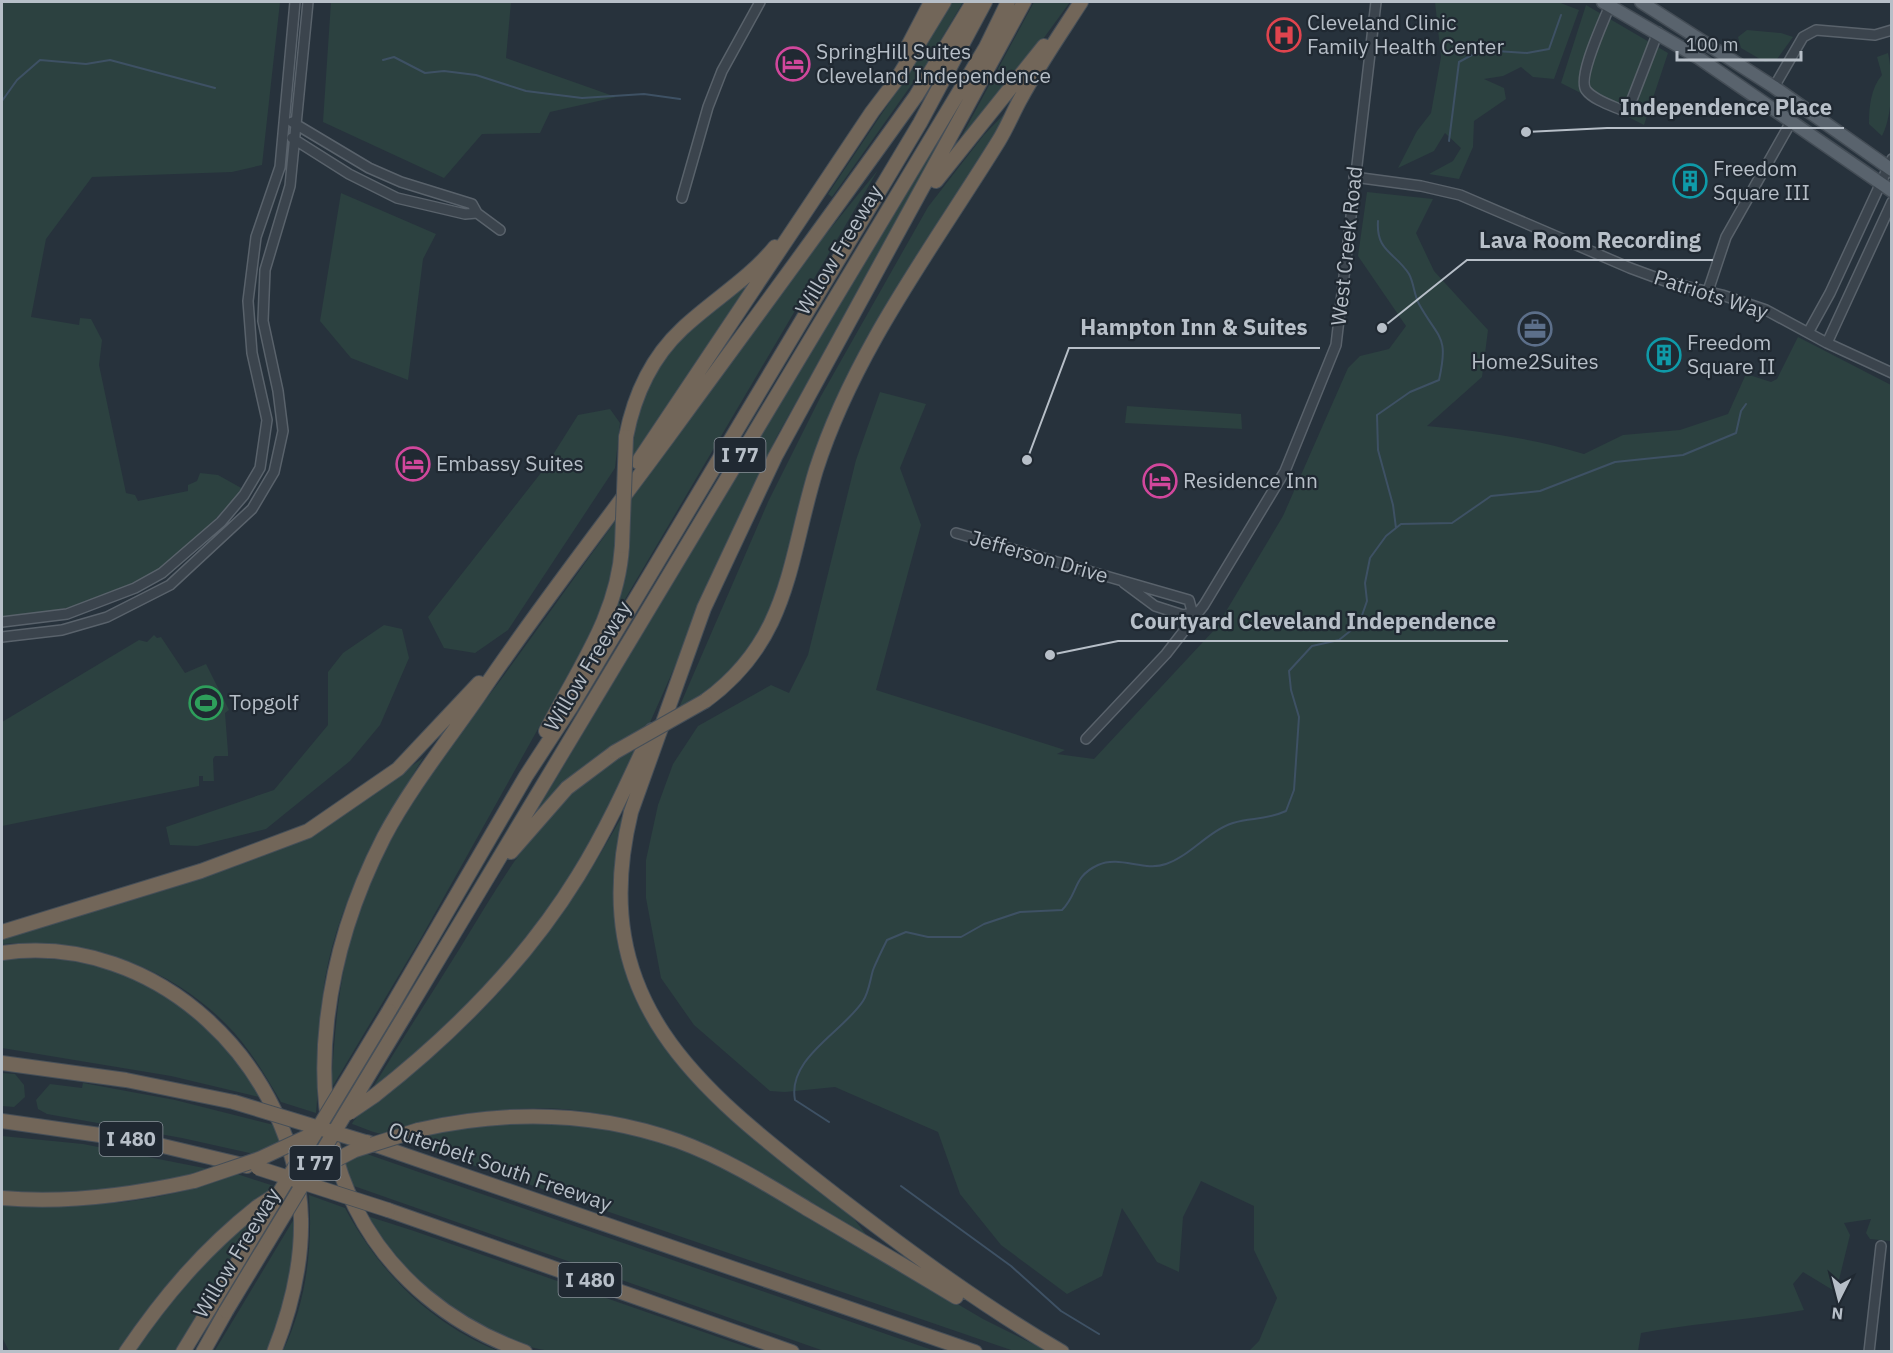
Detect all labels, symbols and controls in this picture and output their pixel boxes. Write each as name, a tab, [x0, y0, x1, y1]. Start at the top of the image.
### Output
place label: Cleveland Clinic Family Health Center	[1307, 8, 1504, 60]
hospital icon: Cleveland Clinic Family Health Center	[1266, 17, 1302, 53]
scale bar	[1677, 24, 1802, 62]
text: 100 m	[1686, 33, 1738, 56]
place label: SpringHill Suites Cleveland Independence	[816, 37, 1051, 89]
hotel icon: SpringHill Suites Cleveland Independence	[775, 46, 811, 82]
callout: Independence Place	[1607, 88, 1844, 128]
text: Independence Place	[1620, 92, 1832, 121]
place label: Freedom Square III	[1713, 154, 1810, 206]
building icon: Freedom Square III	[1672, 163, 1708, 199]
street label: West Creek Road	[1324, 165, 1368, 327]
street label: Willow Freeway	[788, 179, 888, 320]
callout: Lava Room Recording	[1467, 220, 1713, 260]
text: Lava Room Recording	[1479, 225, 1702, 254]
street label: Patriots Way	[1651, 262, 1772, 326]
callout: Hampton Inn & Suites	[1069, 308, 1320, 348]
office icon: Home2Suites	[1517, 311, 1553, 347]
text: Hampton Inn & Suites	[1080, 312, 1308, 341]
place label: Freedom Square II	[1687, 328, 1775, 380]
building icon: Freedom Square II	[1646, 337, 1682, 373]
place label: Home2Suites	[1471, 347, 1599, 375]
road number: I 77	[714, 438, 766, 472]
hotel icon: Embassy Suites	[395, 446, 431, 482]
place label: Embassy Suites	[436, 449, 584, 477]
hotel icon: Residence Inn	[1142, 463, 1178, 499]
place label: Residence Inn	[1183, 466, 1318, 494]
street label: Jefferson Drive	[967, 523, 1112, 589]
street label: Willow Freeway	[537, 595, 637, 736]
callout: Courtyard Cleveland Independence	[1118, 601, 1508, 641]
text: Courtyard Cleveland Independence	[1130, 606, 1496, 635]
sports icon: Topgolf	[188, 685, 224, 721]
place label: Topgolf	[229, 688, 299, 716]
street label: Outerbelt South Freeway	[385, 1115, 616, 1218]
road number: I 480	[100, 1122, 162, 1156]
road number: I 77	[290, 1146, 340, 1180]
street label: Willow Freeway	[186, 1182, 286, 1323]
road number: I 480	[558, 1263, 622, 1297]
north arrow	[1809, 1269, 1869, 1329]
text: N	[1831, 1303, 1844, 1324]

